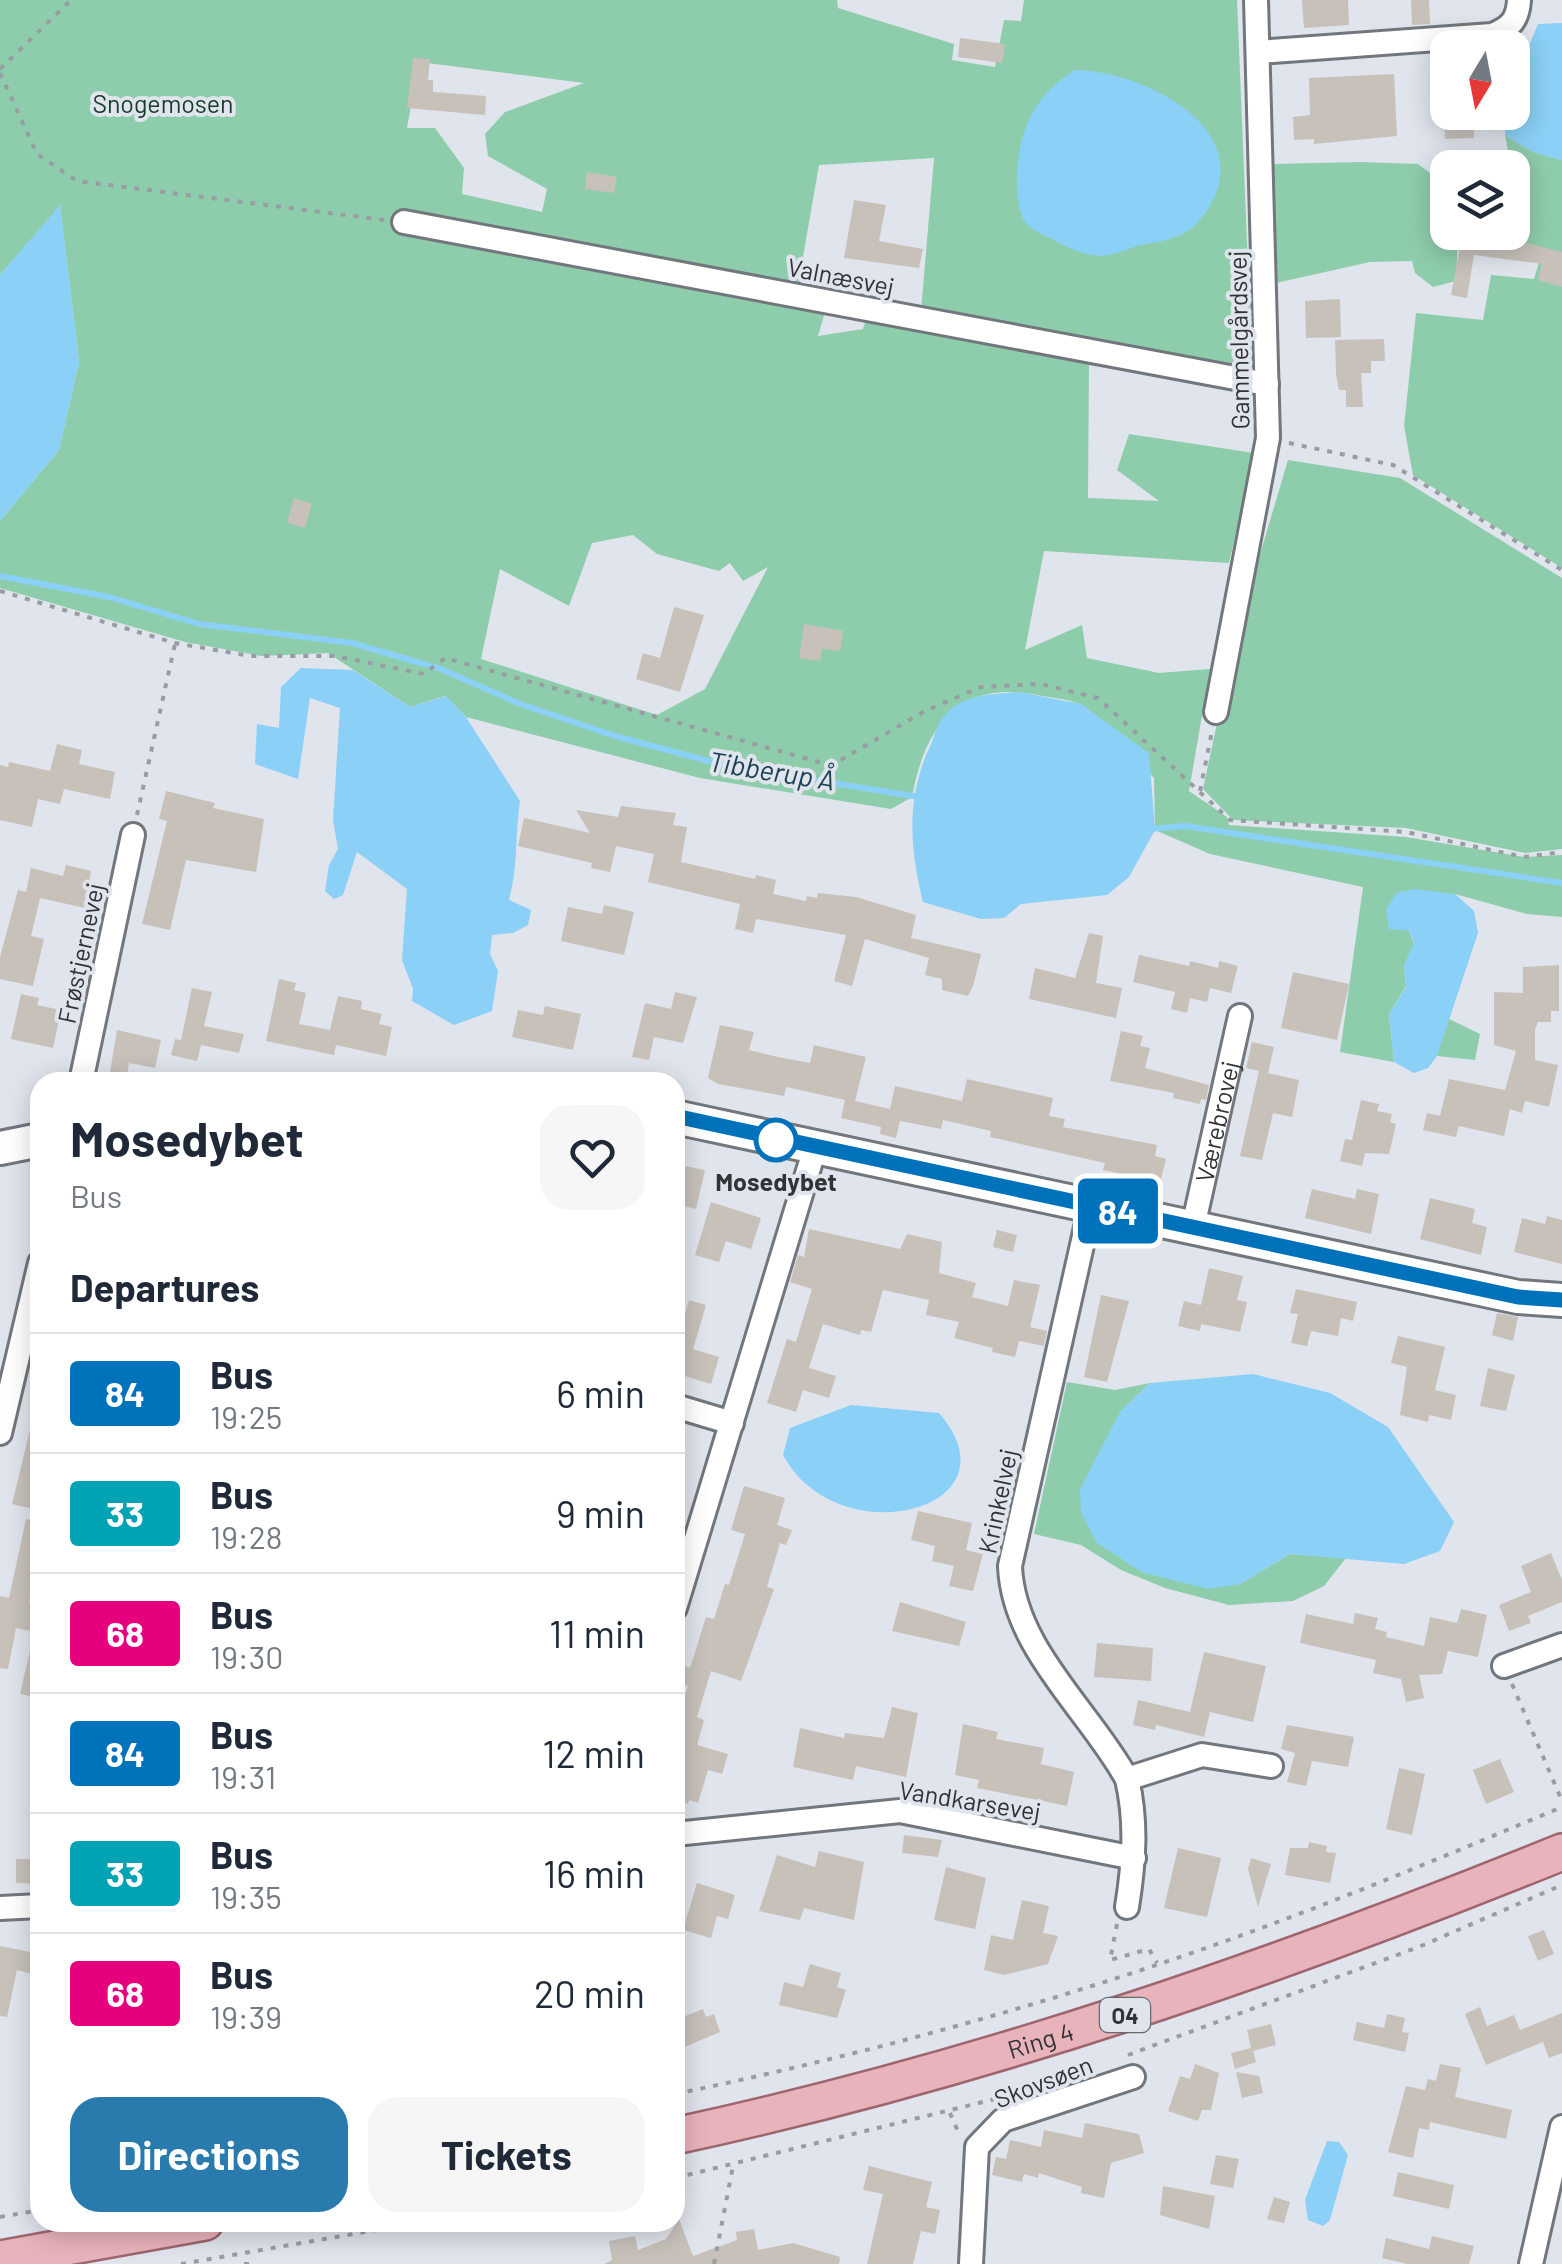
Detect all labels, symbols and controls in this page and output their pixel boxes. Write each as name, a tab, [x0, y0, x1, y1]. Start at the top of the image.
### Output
north arrow	[1430, 30, 1530, 130]
map controls	[1430, 30, 1530, 250]
park label: Snogemosen	[92, 88, 234, 118]
button: layers	[1430, 150, 1530, 250]
street label: Gammelgårdsvej	[1221, 250, 1255, 430]
street label: Valnæsvej	[785, 251, 897, 301]
water label: Tibberup Å	[706, 743, 838, 797]
street label: Frøstjernevej	[50, 880, 110, 1026]
street label: Værebrovej	[1188, 1058, 1245, 1185]
button: heart	[540, 1105, 645, 1210]
text: Mosedybet	[70, 1109, 304, 1167]
marker: Mosedybet	[755, 1119, 797, 1161]
place label: Mosedybet	[715, 1166, 837, 1196]
text: Bus	[70, 1176, 122, 1214]
line badge: 84	[1073, 1178, 1163, 1244]
text: 84	[1098, 1190, 1138, 1232]
text: Departures	[70, 1264, 259, 1310]
text: Bus	[210, 1351, 273, 1397]
text: 6 min	[556, 1370, 645, 1416]
text: 84	[105, 1372, 145, 1414]
text: 19:25	[210, 1397, 282, 1435]
street label: Krinkelvej	[971, 1446, 1023, 1556]
text: Bus	[210, 1471, 273, 1517]
text: 9 min	[556, 1490, 645, 1536]
text: 33	[106, 1492, 144, 1534]
text: 19:28	[210, 1517, 283, 1555]
text: Bus	[210, 1591, 273, 1637]
text: 11 min	[549, 1610, 645, 1656]
text: 68	[106, 1612, 144, 1654]
text: 19:30	[210, 1637, 283, 1675]
text: Bus	[210, 1711, 273, 1757]
text: 12 min	[542, 1730, 645, 1776]
text: 84	[105, 1732, 145, 1774]
text: 19:31	[210, 1757, 276, 1795]
street label: Vandkarsevej	[897, 1774, 1043, 1826]
text: Bus	[210, 1831, 273, 1877]
text: 16 min	[543, 1850, 645, 1896]
text: 33	[106, 1852, 144, 1894]
text: 19:35	[210, 1877, 282, 1915]
text: Bus	[210, 1951, 273, 1997]
text: 20 min	[534, 1970, 645, 2016]
text: 68	[106, 1972, 144, 2014]
text: 19:39	[210, 1997, 282, 2035]
road number: O4	[1100, 1998, 1150, 2032]
street label: Ring 4	[1004, 2016, 1077, 2064]
street label: Skovsøen	[990, 2049, 1096, 2113]
button: Directions	[70, 2097, 348, 2212]
button: Tickets	[368, 2097, 645, 2212]

